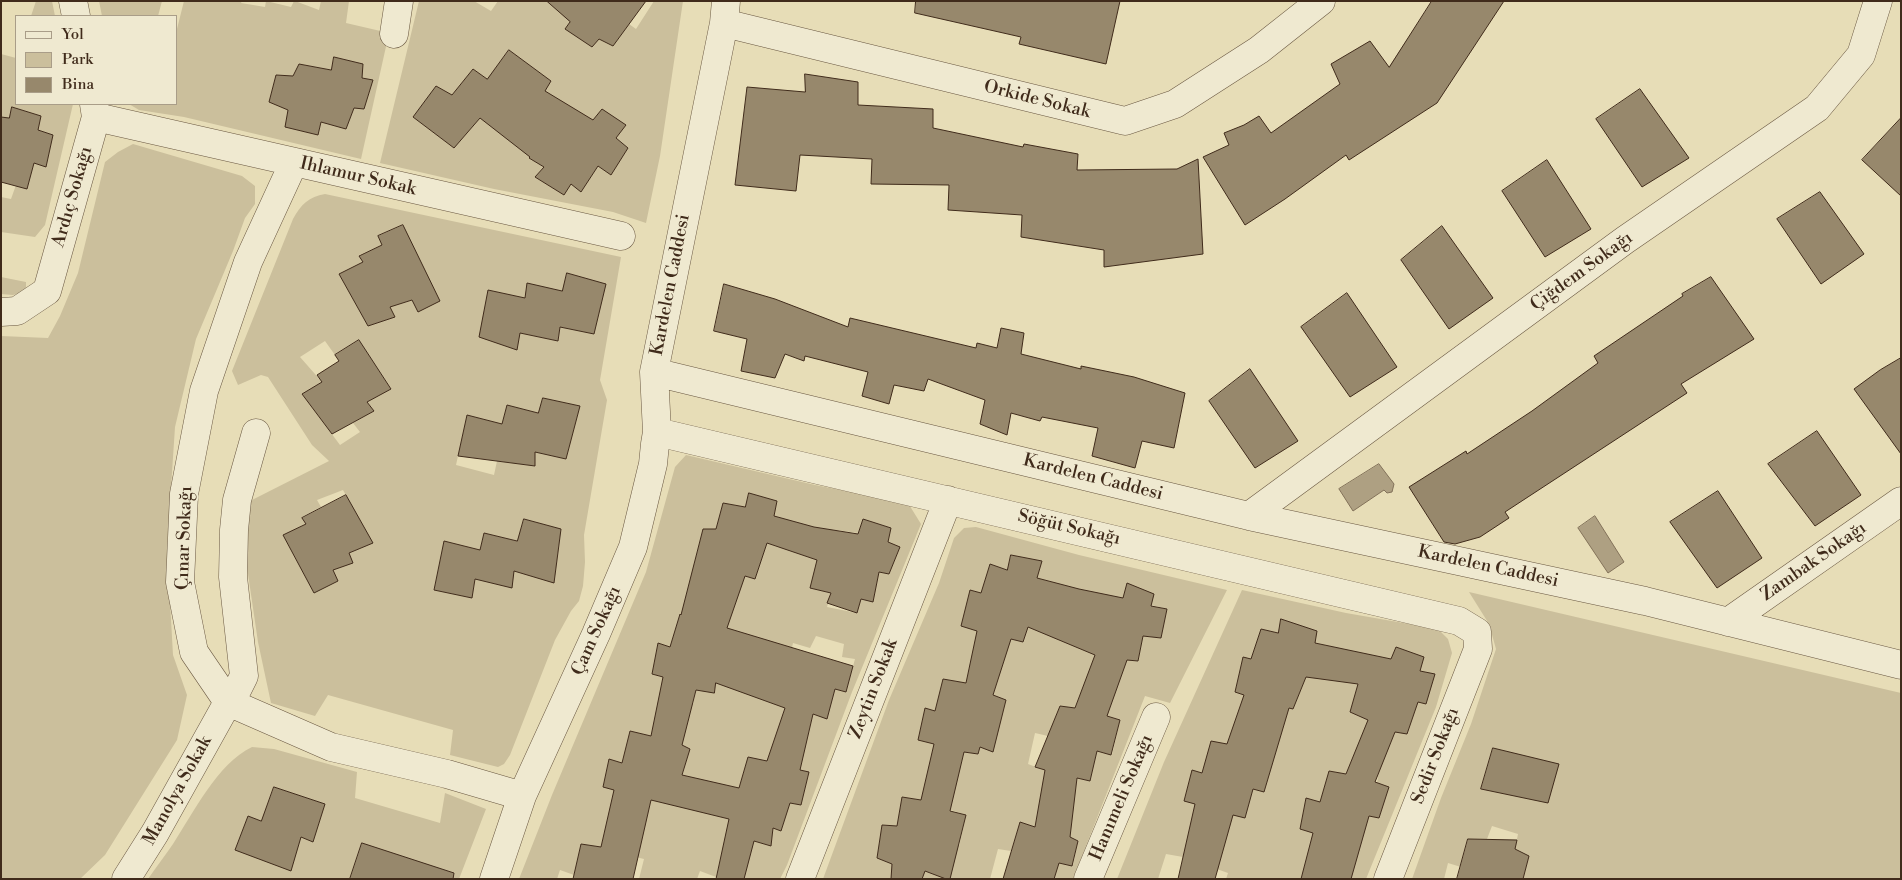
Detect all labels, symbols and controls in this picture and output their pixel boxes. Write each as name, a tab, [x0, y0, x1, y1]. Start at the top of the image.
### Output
legend	[15, 15, 178, 105]
text: Yol	[62, 25, 84, 44]
text: Park	[62, 50, 93, 69]
text: Bina	[62, 75, 94, 94]
street label: Orkide Sokak	[982, 76, 1092, 124]
street label: Ardıç Sokağı	[48, 144, 98, 250]
street label: Ihlamur Sokak	[298, 153, 418, 201]
street label: Kardelen Caddesi	[647, 212, 695, 358]
street label: Çiğdem Sokağı	[1527, 228, 1637, 316]
street label: Kardelen Caddesi	[1021, 450, 1165, 506]
street label: Çınar Sokağı	[172, 485, 198, 591]
street label: Söğüt Sokağı	[1015, 506, 1123, 550]
street label: Zambak Sokağı	[1757, 518, 1871, 606]
street label: Kardelen Caddesi	[1416, 542, 1560, 592]
street label: Çam Sokağı	[568, 583, 626, 679]
street label: Zeytin Sokak	[845, 636, 903, 742]
street label: Sedir Sokağı	[1408, 705, 1464, 807]
street label: Hanımeli Sokağı	[1086, 732, 1158, 864]
street label: Manolya Sokak	[139, 733, 217, 849]

